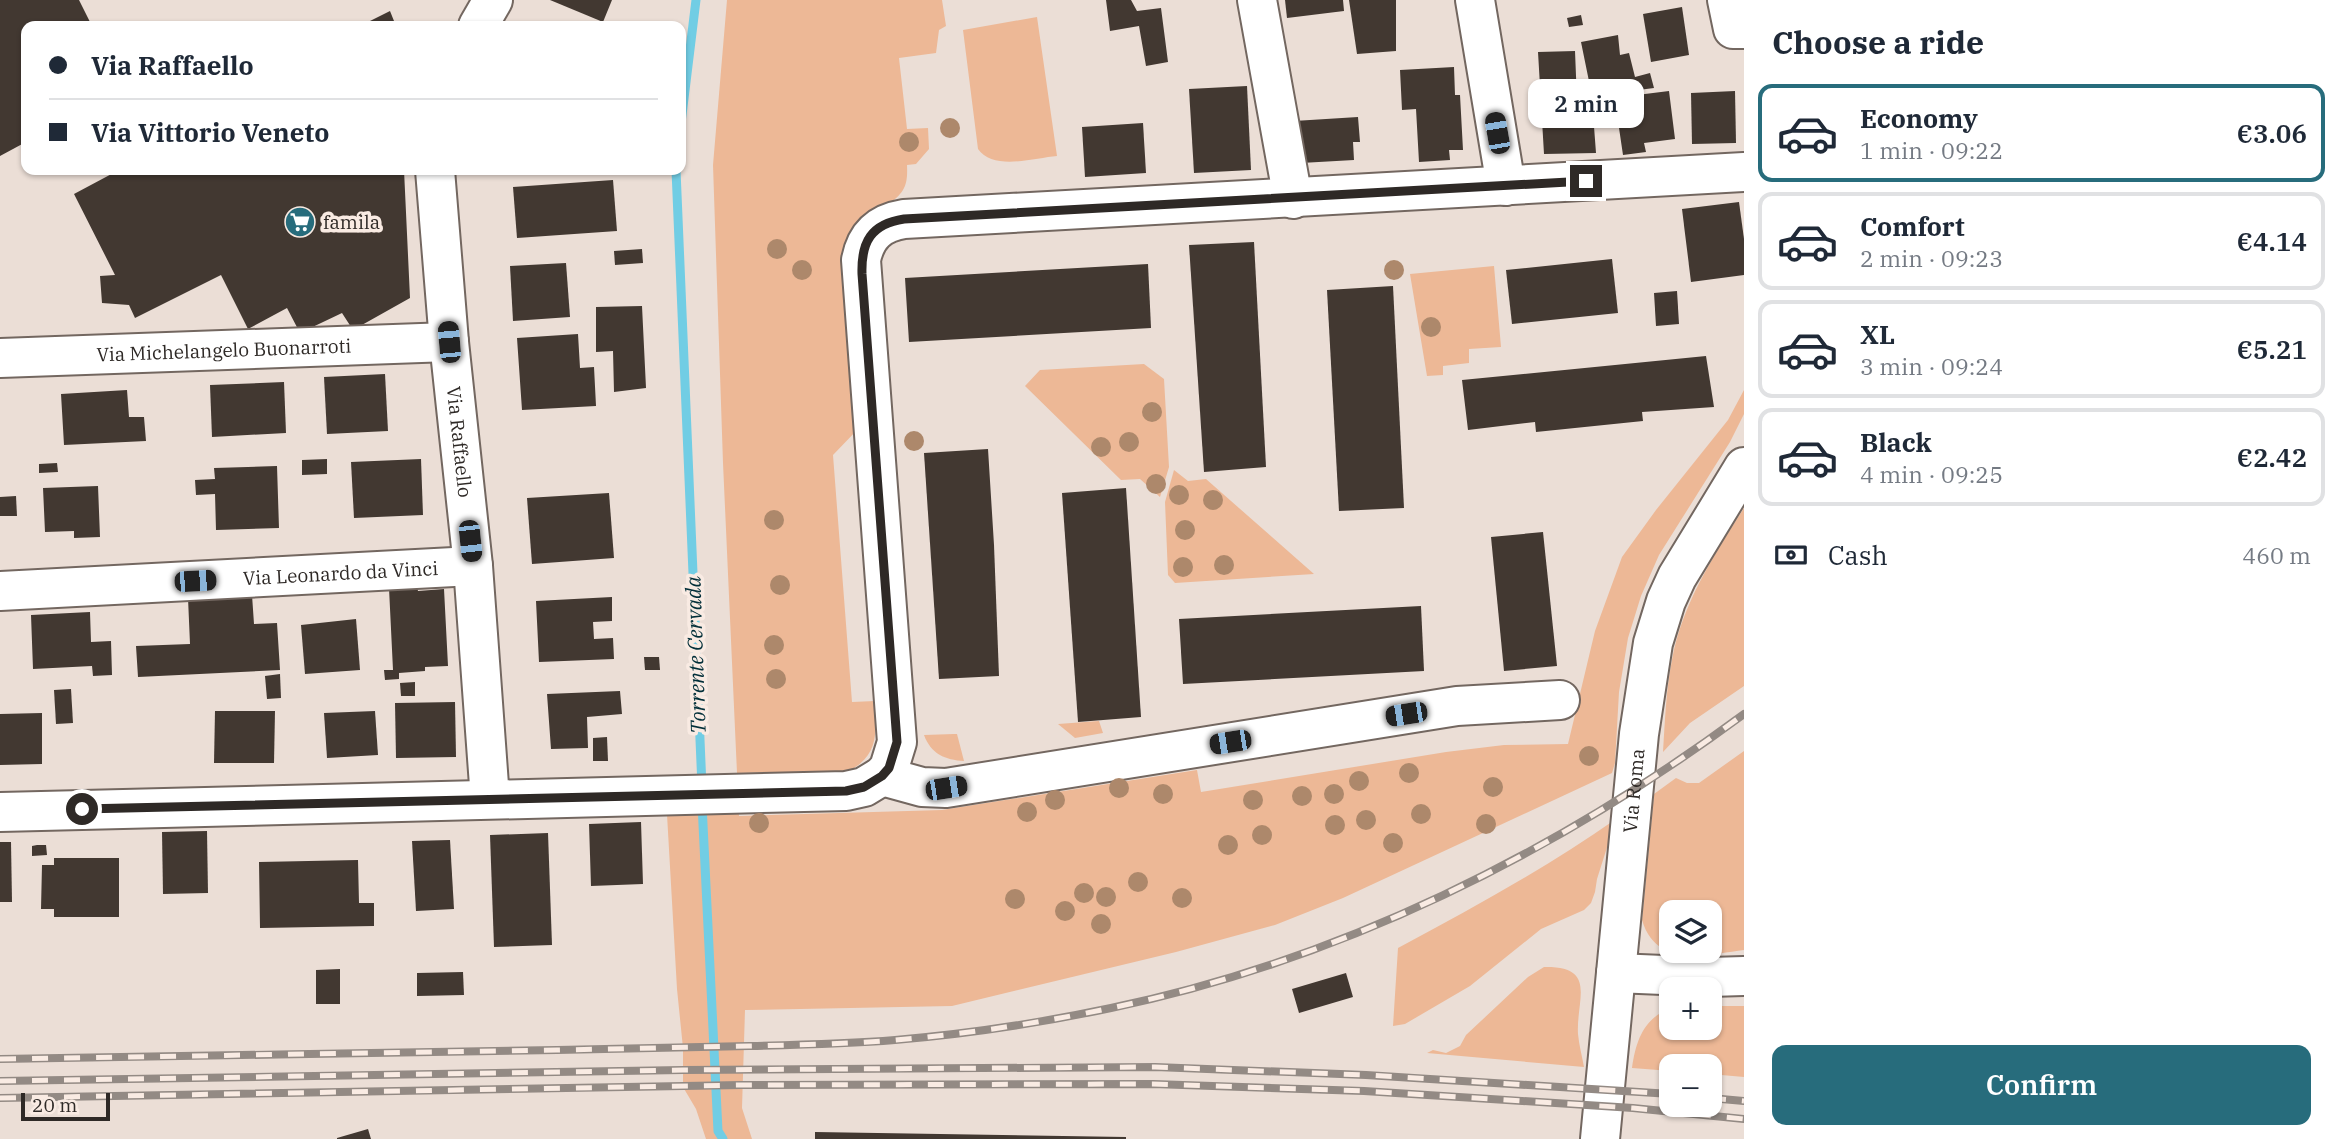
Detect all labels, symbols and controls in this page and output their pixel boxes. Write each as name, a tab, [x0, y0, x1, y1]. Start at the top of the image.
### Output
text: Choose a ride	[1772, 21, 1984, 63]
text: Via Raffaello	[91, 48, 254, 82]
callout: 2 min	[1528, 80, 1644, 128]
text: 2 min	[1554, 88, 1618, 118]
text: Economy	[1860, 101, 1978, 135]
icon: car	[1776, 102, 1839, 165]
car	[1484, 110, 1511, 156]
text: Via Vittorio Veneto	[91, 115, 329, 149]
text: €3.06	[2237, 116, 2307, 150]
text: 1 min · 09:22	[1860, 135, 2003, 165]
route end	[1570, 165, 1602, 197]
supermarket icon: famila	[283, 205, 317, 239]
text: Comfort	[1860, 209, 1965, 243]
place label: famila	[323, 210, 380, 234]
icon: car	[1776, 210, 1839, 273]
text: €4.14	[2237, 224, 2307, 258]
text: 2 min · 09:23	[1860, 243, 2003, 273]
text: XL	[1860, 317, 1895, 351]
icon: car	[1776, 318, 1839, 381]
car	[437, 320, 462, 364]
text: €5.21	[2237, 332, 2307, 366]
street label: Via Michelangelo Buonarroti	[96, 333, 352, 367]
text: 3 min · 09:24	[1860, 351, 2003, 381]
street label: Via Raffaello	[442, 385, 478, 499]
text: Black	[1860, 425, 1932, 459]
icon: car	[1776, 426, 1839, 489]
text: €2.42	[2237, 440, 2307, 474]
text: 4 min · 09:25	[1860, 459, 2003, 489]
car	[458, 519, 483, 563]
icon: cash	[1772, 536, 1810, 574]
text: Cash	[1828, 538, 1888, 572]
text: 460 m	[2242, 540, 2311, 570]
street label: Via Leonardo da Vinci	[242, 556, 439, 590]
car	[174, 569, 217, 593]
water label: Torrente Cervada	[678, 575, 712, 734]
car	[1384, 700, 1429, 728]
car	[1208, 728, 1253, 756]
street label: Via Roma	[1618, 747, 1650, 834]
car	[924, 774, 969, 802]
route start	[66, 793, 98, 825]
map controls	[1659, 900, 1722, 1117]
button: layers	[1659, 900, 1722, 963]
button: +	[1659, 977, 1722, 1040]
button: Confirm	[1772, 1045, 2311, 1125]
button: −	[1659, 1054, 1722, 1117]
scale bar	[21, 1090, 110, 1122]
text: 20 m	[32, 1093, 77, 1117]

